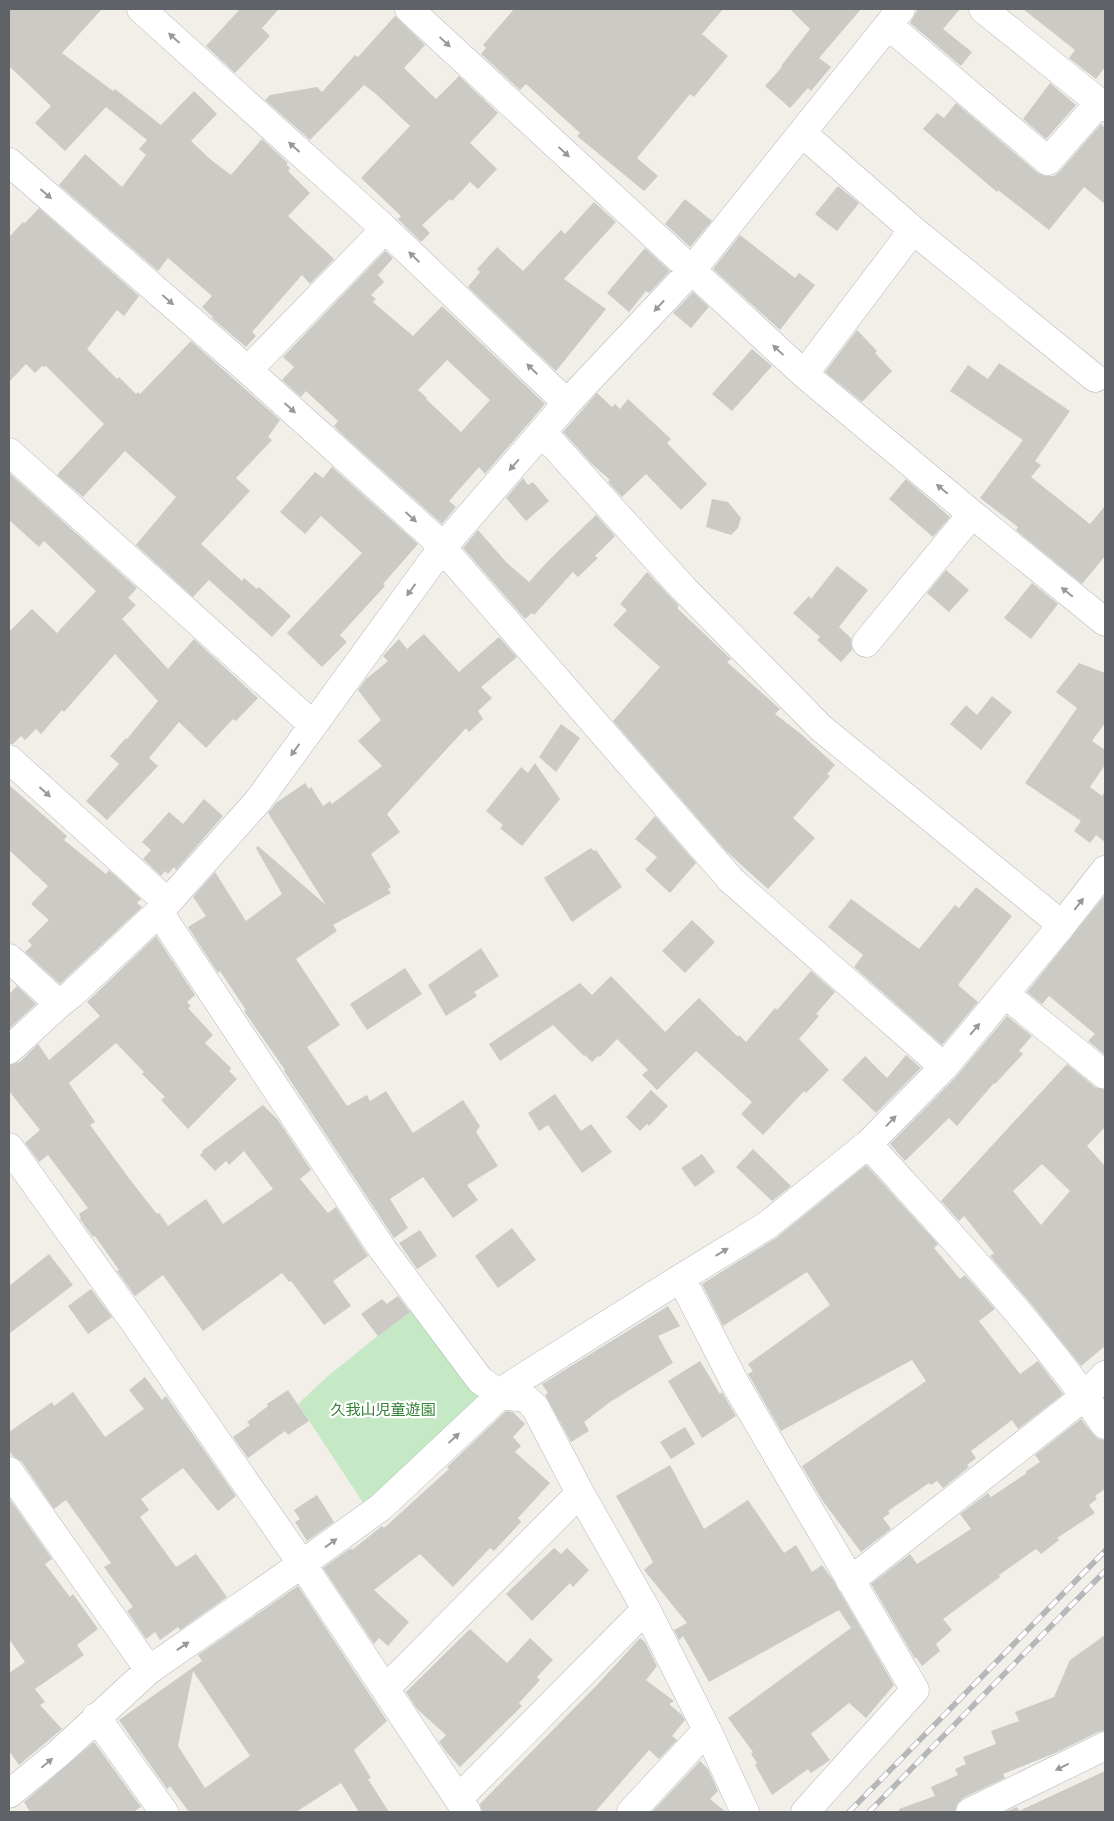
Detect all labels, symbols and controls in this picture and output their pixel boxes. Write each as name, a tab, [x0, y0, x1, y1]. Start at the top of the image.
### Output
one-way arrow	[168, 32, 180, 44]
one-way arrow	[438, 36, 450, 48]
one-way arrow	[289, 141, 301, 153]
one-way arrow	[558, 146, 570, 158]
one-way arrow	[39, 188, 52, 199]
one-way arrow	[408, 251, 420, 263]
one-way arrow	[162, 295, 175, 306]
one-way arrow	[653, 299, 665, 311]
one-way arrow	[772, 344, 784, 356]
one-way arrow	[526, 363, 538, 375]
one-way arrow	[284, 402, 296, 414]
one-way arrow	[508, 458, 520, 470]
one-way arrow	[935, 483, 948, 494]
one-way arrow	[404, 511, 416, 523]
one-way arrow	[407, 584, 417, 597]
one-way arrow	[1061, 586, 1074, 597]
one-way arrow	[290, 743, 300, 757]
one-way arrow	[38, 786, 50, 798]
one-way arrow	[1073, 898, 1084, 911]
one-way arrow	[970, 1023, 981, 1036]
one-way arrow	[885, 1115, 897, 1127]
one-way arrow	[716, 1248, 729, 1257]
park label: 久我山児童遊園	[330, 1401, 436, 1418]
one-way arrow	[448, 1432, 460, 1444]
one-way arrow	[324, 1538, 337, 1549]
one-way arrow	[176, 1641, 189, 1651]
one-way arrow	[40, 1758, 53, 1769]
one-way arrow	[1054, 1763, 1069, 1771]

